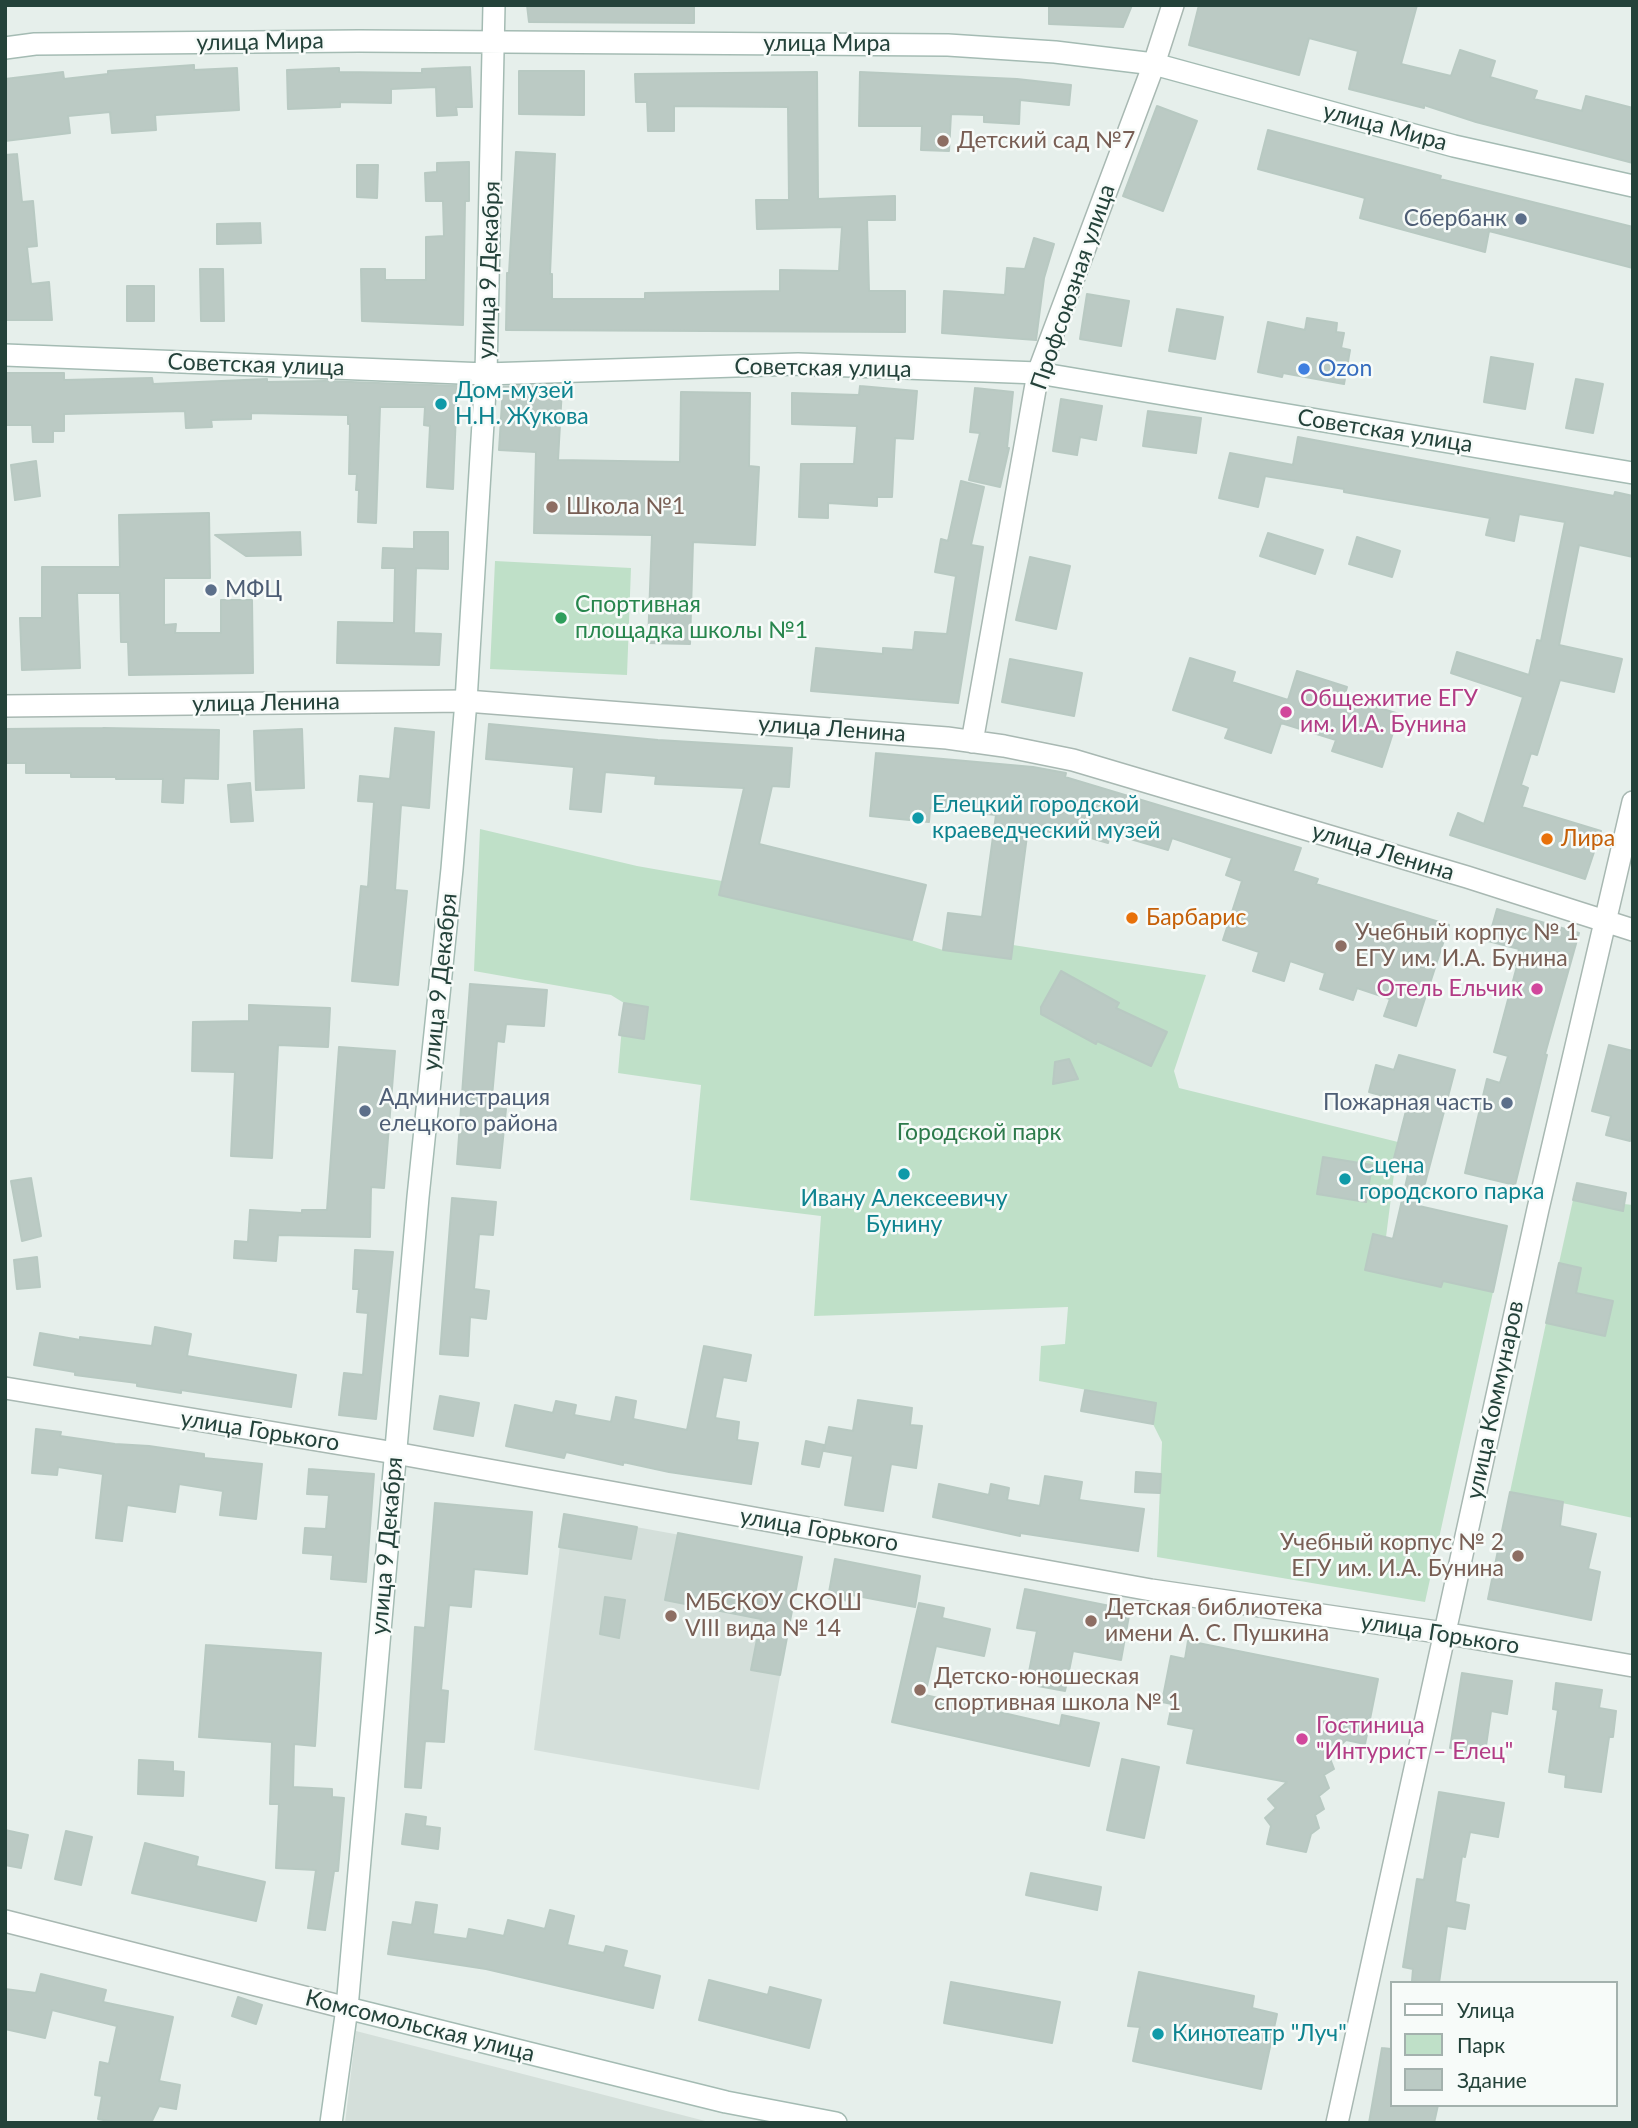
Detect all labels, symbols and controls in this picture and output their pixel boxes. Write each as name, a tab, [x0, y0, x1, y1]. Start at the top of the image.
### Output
street label: улица Мира	[196, 27, 324, 57]
street label: улица Мира	[763, 30, 891, 58]
street label: улица Мира	[1320, 97, 1450, 157]
place label: Детский сад №7	[957, 127, 1135, 155]
marker: Детский сад №7	[935, 133, 951, 149]
street label: улица 9 Декабря	[472, 180, 506, 360]
street label: Профсоюзная улица	[1025, 181, 1121, 393]
place label: Сбербанк	[1404, 205, 1507, 233]
marker: Сбербанк	[1513, 211, 1529, 227]
street label: Советская улица	[167, 348, 345, 382]
street label: Советская улица	[734, 353, 912, 383]
place label: Ozon	[1318, 355, 1372, 383]
marker: Ozon	[1296, 361, 1312, 377]
place label: Дом-музей Н.Н. Жукова	[455, 377, 589, 431]
marker: Дом-музей Н.Н. Жукова	[433, 396, 449, 412]
street label: Советская улица	[1295, 404, 1475, 458]
place label: Школа №1	[566, 493, 685, 521]
marker: Школа №1	[544, 499, 560, 515]
place label: МФЦ	[225, 576, 282, 604]
marker: МФЦ	[203, 582, 219, 598]
place label: Спортивная площадка школы №1	[575, 591, 808, 645]
marker: Спортивная площадка школы №1	[553, 610, 569, 626]
place label: Общежитие ЕГУ им. И.А. Бунина	[1300, 685, 1478, 739]
street label: улица Ленина	[192, 688, 340, 718]
marker: Общежитие ЕГУ им. И.А. Бунина	[1278, 704, 1294, 720]
street label: улица Ленина	[757, 710, 907, 748]
place label: Елецкий городской краеведческий музей	[932, 791, 1160, 845]
marker: Елецкий городской краеведческий музей	[910, 810, 926, 826]
street label: улица Ленина	[1308, 817, 1458, 887]
place label: Лира	[1561, 825, 1615, 853]
marker: Лира	[1539, 831, 1555, 847]
street label: улица 9 Декабря	[417, 892, 463, 1072]
place label: Барбарис	[1146, 904, 1246, 932]
marker: Барбарис	[1124, 910, 1140, 926]
place label: Учебный корпус № 1 ЕГУ им. И.А. Бунина	[1355, 919, 1579, 973]
marker: Учебный корпус № 1 ЕГУ им. И.А. Бунина	[1333, 938, 1349, 954]
place label: Отель Ельчик	[1377, 975, 1523, 1003]
marker: Отель Ельчик	[1529, 981, 1545, 997]
place label: Администрация елецкого района	[379, 1084, 558, 1138]
place label: Пожарная часть	[1323, 1089, 1493, 1117]
marker: Пожарная часть	[1499, 1095, 1515, 1111]
marker: Администрация елецкого района	[357, 1103, 373, 1119]
park label: Городской парк	[897, 1119, 1061, 1147]
place label: Сцена городского парка	[1359, 1152, 1544, 1206]
marker: Ивану Алексеевичу Бунину	[896, 1166, 912, 1182]
marker: Сцена городского парка	[1337, 1171, 1353, 1187]
place label: Ивану Алексеевичу Бунину	[800, 1185, 1008, 1239]
street label: улица Коммунаров	[1460, 1298, 1530, 1502]
street label: улица Горького	[179, 1405, 341, 1457]
street label: улица 9 Декабря	[365, 1456, 409, 1636]
street label: улица Горького	[738, 1502, 900, 1558]
place label: Учебный корпус № 2 ЕГУ им. И.А. Бунина	[1280, 1529, 1504, 1583]
marker: Учебный корпус № 2 ЕГУ им. И.А. Бунина	[1510, 1548, 1526, 1564]
place label: МБСКОУ СКОШ VIII вида № 14	[685, 1589, 862, 1643]
place label: Детская библиотека имени А. С. Пушкина	[1105, 1594, 1329, 1648]
marker: МБСКОУ СКОШ VIII вида № 14	[663, 1608, 679, 1624]
street label: улица Горького	[1359, 1608, 1521, 1660]
marker: Детская библиотека имени А. С. Пушкина	[1083, 1613, 1099, 1629]
place label: Детско-юношеская спортивная школа № 1	[934, 1663, 1181, 1717]
marker: Детско-юношеская спортивная школа № 1	[912, 1682, 928, 1698]
place label: Гостиница "Интурист – Елец"	[1316, 1712, 1513, 1766]
marker: Гостиница "Интурист – Елец"	[1294, 1731, 1310, 1747]
legend	[1390, 1981, 1617, 2107]
street label: Комсомольская улица	[302, 1984, 538, 2068]
text: Улица	[1457, 1997, 1515, 2022]
place label: Кинотеатр "Луч"	[1172, 2020, 1347, 2048]
marker: Кинотеатр "Луч"	[1150, 2026, 1166, 2042]
text: Парк	[1457, 2032, 1505, 2057]
text: Здание	[1457, 2067, 1527, 2092]

